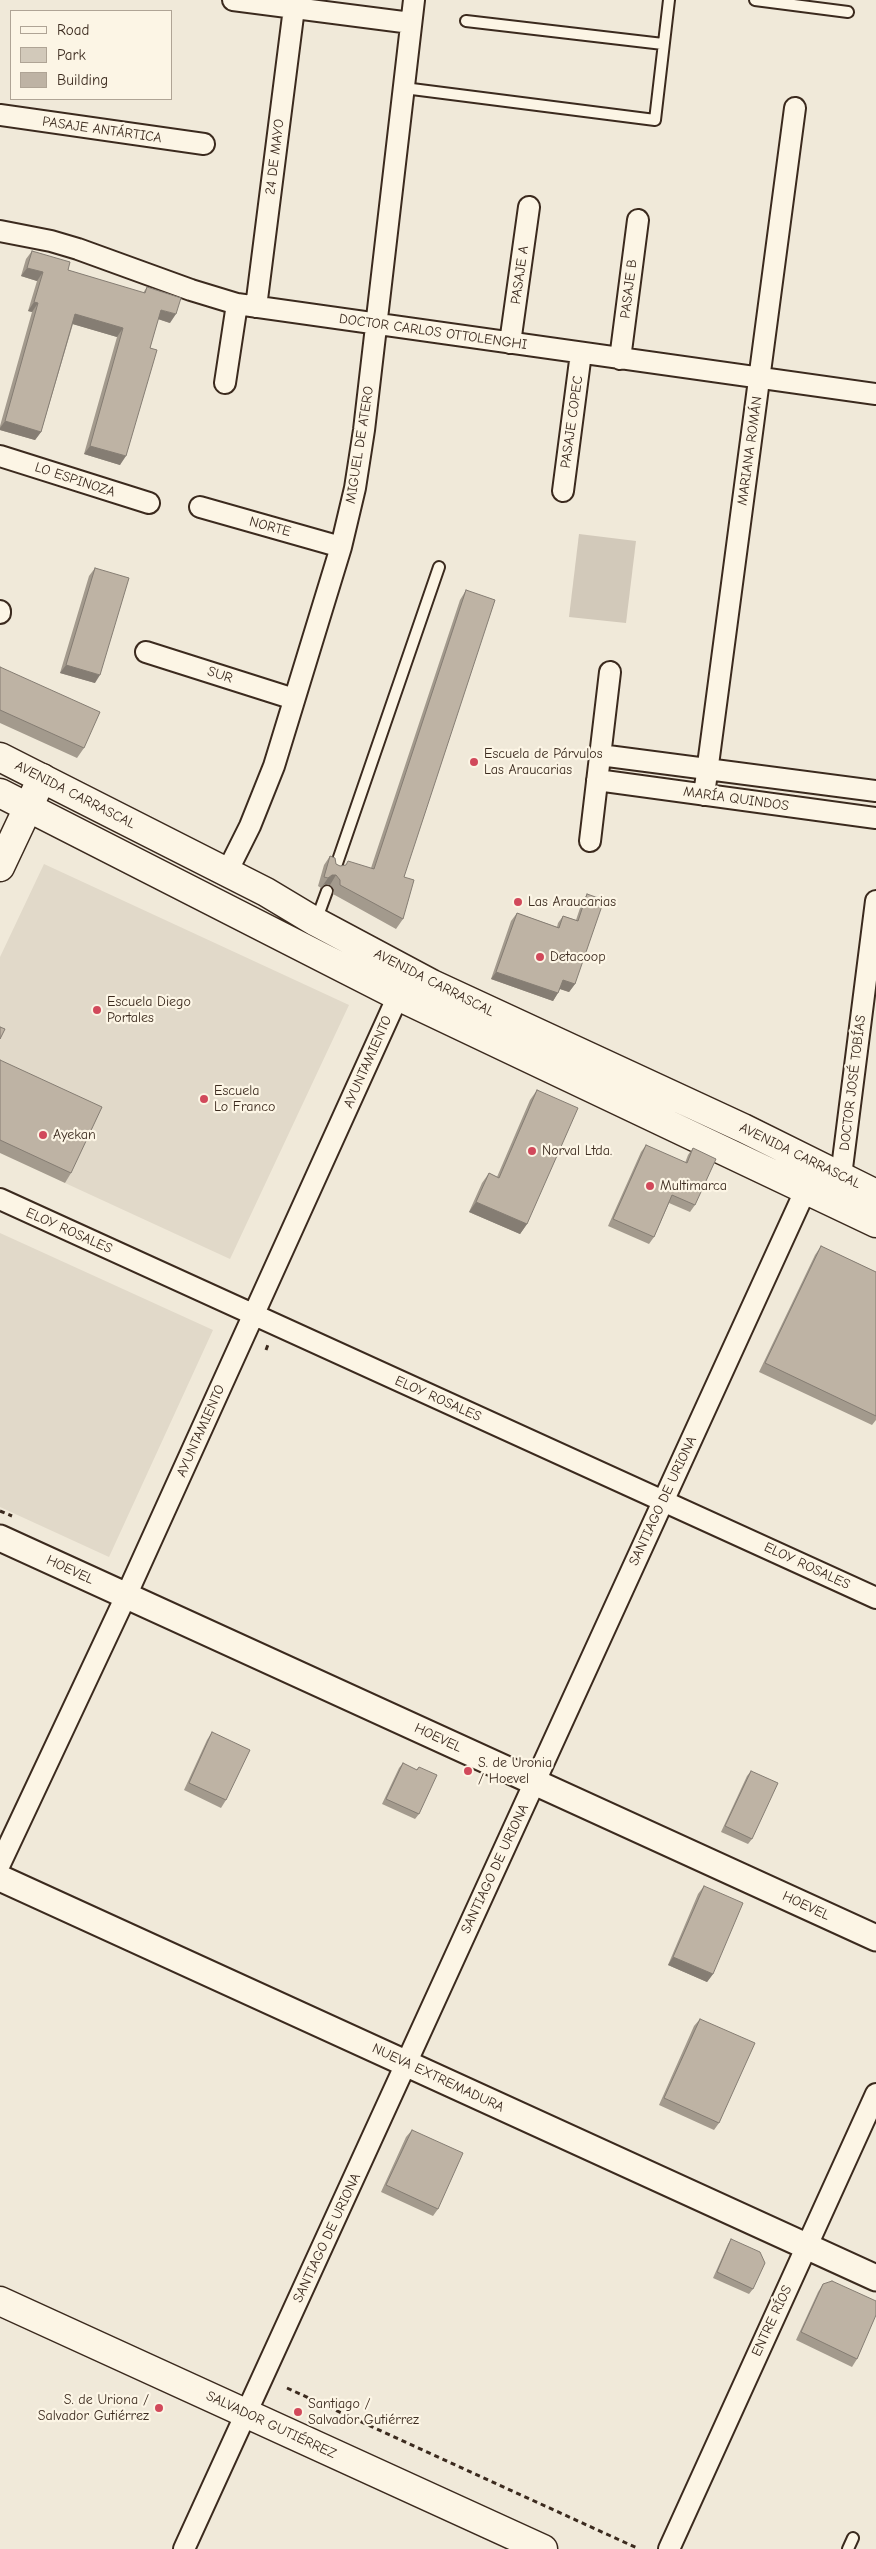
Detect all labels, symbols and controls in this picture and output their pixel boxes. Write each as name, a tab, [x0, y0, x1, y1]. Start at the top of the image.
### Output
legend	[10, 10, 172, 100]
text: Road	[57, 21, 89, 39]
text: Park	[57, 46, 86, 64]
text: Building	[57, 71, 108, 89]
street label: PASAJE ANTÁRTICA	[41, 113, 163, 147]
street label: 24 DE MAYO	[262, 118, 288, 196]
street label: PASAJE A	[508, 245, 532, 305]
street label: PASAJE B	[617, 258, 641, 320]
street label: DOCTOR CARLOS OTTOLENGHI	[338, 310, 528, 354]
street label: PASAJE COPEC	[557, 375, 587, 469]
street label: MIGUEL DE ATERO	[342, 385, 378, 505]
street label: MARIANA ROMÁN	[734, 395, 766, 507]
street label: LO ESPINOZA	[33, 459, 117, 501]
street label: NORTE	[247, 513, 293, 541]
street label: SUR	[205, 663, 235, 687]
place label: Escuela de Párvulos Las Araucarias	[484, 746, 602, 779]
marker: Escuela de Párvulos Las Araucarias	[468, 756, 480, 768]
street label: AVENIDA CARRASCAL	[12, 757, 138, 833]
street label: MARÍA QUINDOS	[682, 783, 790, 815]
place label: Las Araucarias	[528, 894, 616, 910]
marker: Las Araucarias	[512, 896, 524, 908]
street label: AVENIDA CARRASCAL	[371, 945, 497, 1021]
place label: Detacoop	[550, 949, 606, 965]
marker: Detacoop	[534, 951, 546, 963]
place label: Escuela Diego Portales	[107, 994, 191, 1026]
marker: Escuela Diego Portales	[91, 1004, 103, 1016]
street label: AYUNTAMIENTO	[340, 1013, 396, 1111]
street label: DOCTOR JOSÉ TOBÍAS	[836, 1014, 870, 1152]
place label: Escuela Lo Franco	[214, 1083, 275, 1116]
marker: Escuela Lo Franco	[198, 1093, 210, 1105]
street label: AVENIDA CARRASCAL	[737, 1119, 863, 1193]
place label: Ayekan	[53, 1127, 96, 1143]
marker: Ayekan	[37, 1129, 49, 1141]
place label: Norval Ltda.	[542, 1143, 612, 1159]
marker: Norval Ltda.	[526, 1145, 538, 1157]
place label: Multimarca	[660, 1178, 727, 1194]
marker: Multimarca	[644, 1180, 656, 1192]
street label: ELOY ROSALES	[23, 1204, 115, 1258]
street label: ELOY ROSALES	[392, 1372, 484, 1426]
street label: AYUNTAMIENTO	[173, 1382, 229, 1480]
street label: SANTIAGO DE URIONA	[626, 1434, 700, 1568]
street label: ELOY ROSALES	[761, 1539, 853, 1593]
street label: HOEVEL	[44, 1552, 96, 1588]
street label: HOEVEL	[412, 1720, 464, 1756]
place label: S. de Uronia / Hoevel	[478, 1755, 552, 1788]
marker: S. de Uronia / Hoevel	[462, 1765, 474, 1777]
street label: SANTIAGO DE URIONA	[458, 1802, 532, 1936]
street label: HOEVEL	[780, 1888, 832, 1924]
street label: NUEVA EXTREMADURA	[369, 2040, 507, 2116]
street label: SANTIAGO DE URIONA	[290, 2171, 364, 2305]
street label: ENTRE RÍOS	[748, 2283, 796, 2359]
street label: SALVADOR GUTIÉRREZ	[203, 2387, 339, 2463]
place label: S. de Uriona / Salvador Gutiérrez	[38, 2392, 149, 2424]
place label: Santiago / Salvador Gutiérrez	[308, 2396, 419, 2428]
marker: S. de Uriona / Salvador Gutiérrez	[153, 2402, 165, 2414]
marker: Santiago / Salvador Gutiérrez	[292, 2406, 304, 2418]

